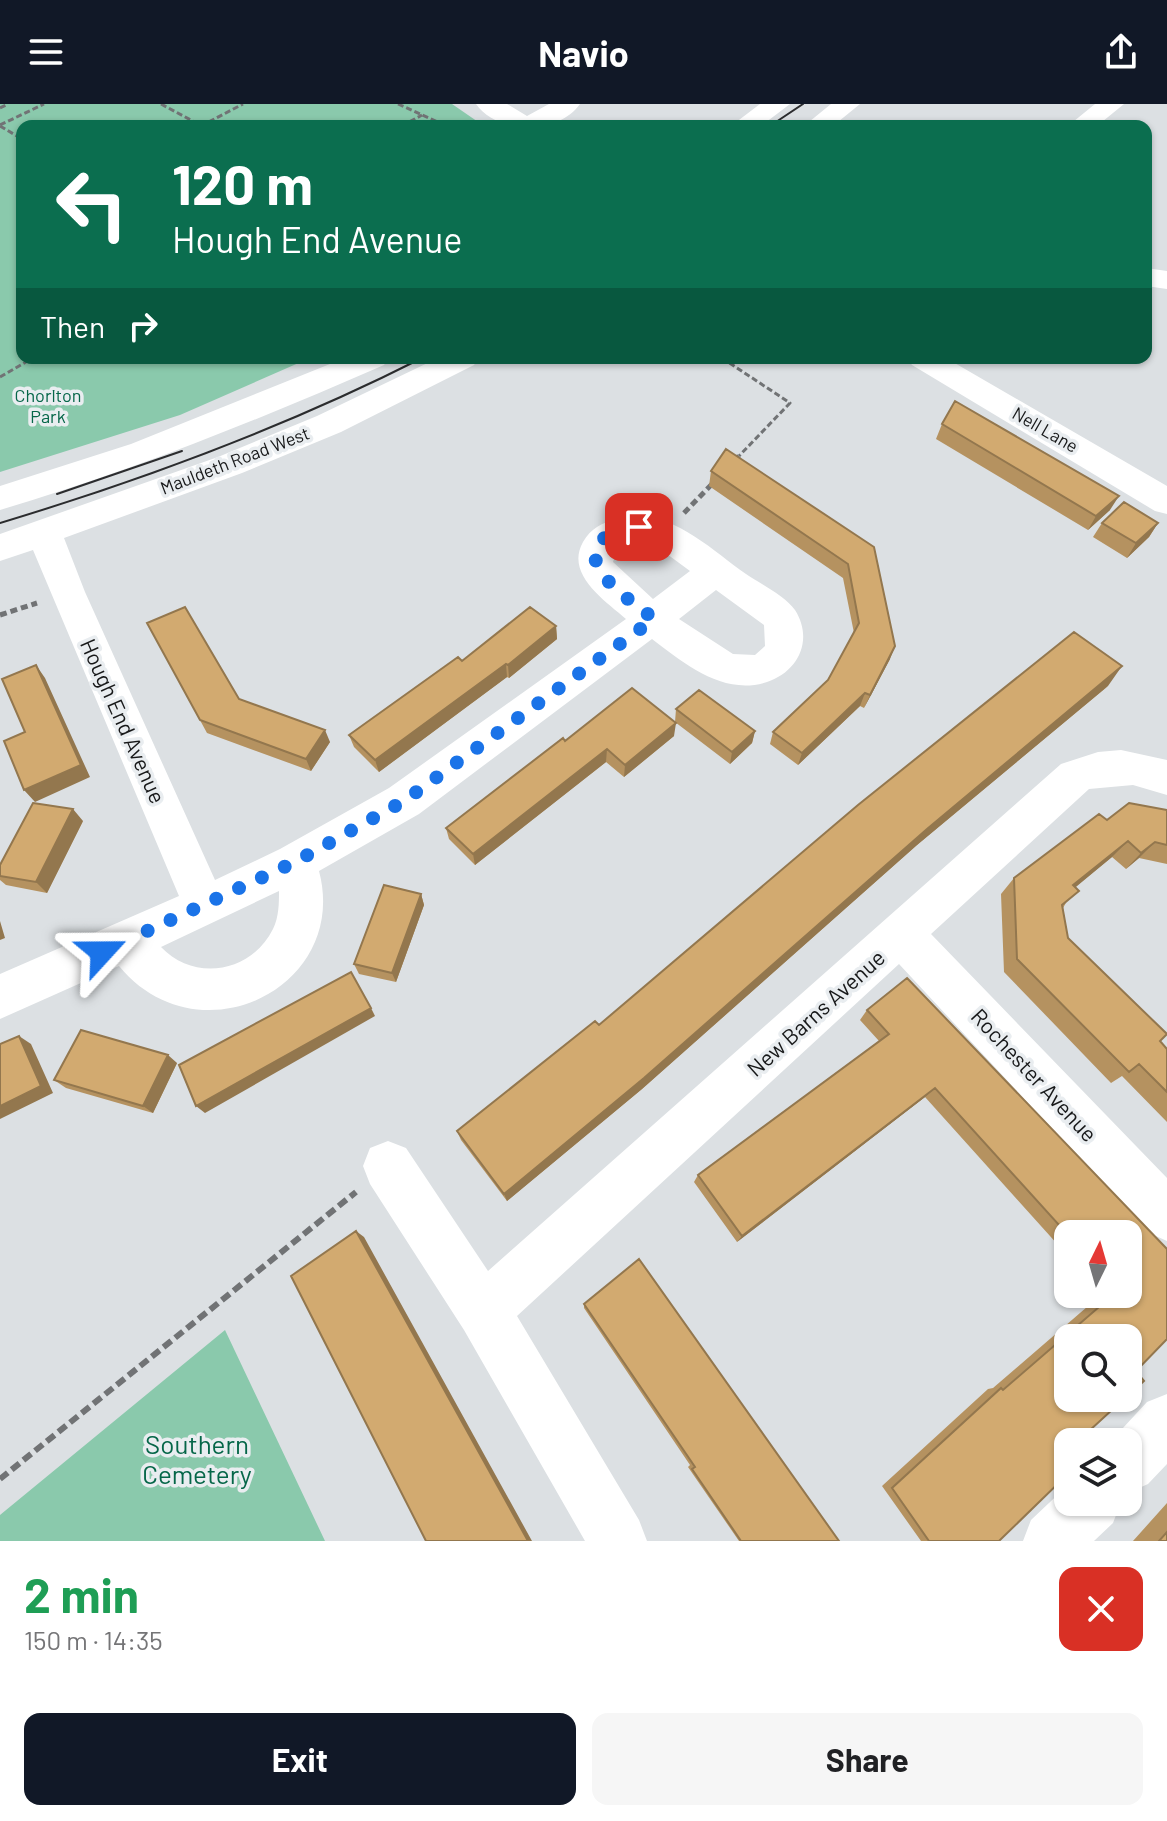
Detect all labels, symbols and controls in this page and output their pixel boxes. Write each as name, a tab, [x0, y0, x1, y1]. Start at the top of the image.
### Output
icon: menu	[24, 30, 68, 74]
icon: share	[1099, 30, 1143, 74]
text: Navio	[538, 31, 629, 74]
text: 120 m	[172, 149, 313, 216]
icon: left	[40, 152, 144, 256]
text: Hough End Avenue	[172, 217, 463, 260]
icon: right	[121, 304, 165, 348]
text: Then	[40, 308, 105, 344]
park label: Chorlton Park	[15, 384, 81, 427]
street label: Nell Lane	[1009, 402, 1082, 457]
street label: Mauldeth Road West	[157, 421, 312, 499]
pin	[605, 493, 673, 561]
icon: arrive	[617, 505, 661, 549]
street label: Hough End Avenue	[76, 634, 172, 807]
position arrow	[60, 910, 144, 994]
street label: New Barns Avenue	[741, 944, 890, 1081]
street label: Rochester Avenue	[966, 1002, 1103, 1146]
north arrow	[1054, 1220, 1142, 1308]
map controls	[1054, 1220, 1142, 1516]
button: search	[1054, 1324, 1142, 1412]
park label: Southern Cemetery	[142, 1428, 252, 1489]
button: layers	[1054, 1428, 1142, 1516]
text: 2 min	[24, 1565, 139, 1623]
button: close	[1059, 1567, 1143, 1651]
text: 150 m · 14:35	[24, 1624, 163, 1655]
button: Exit	[24, 1713, 576, 1805]
button: Share	[592, 1713, 1143, 1805]

